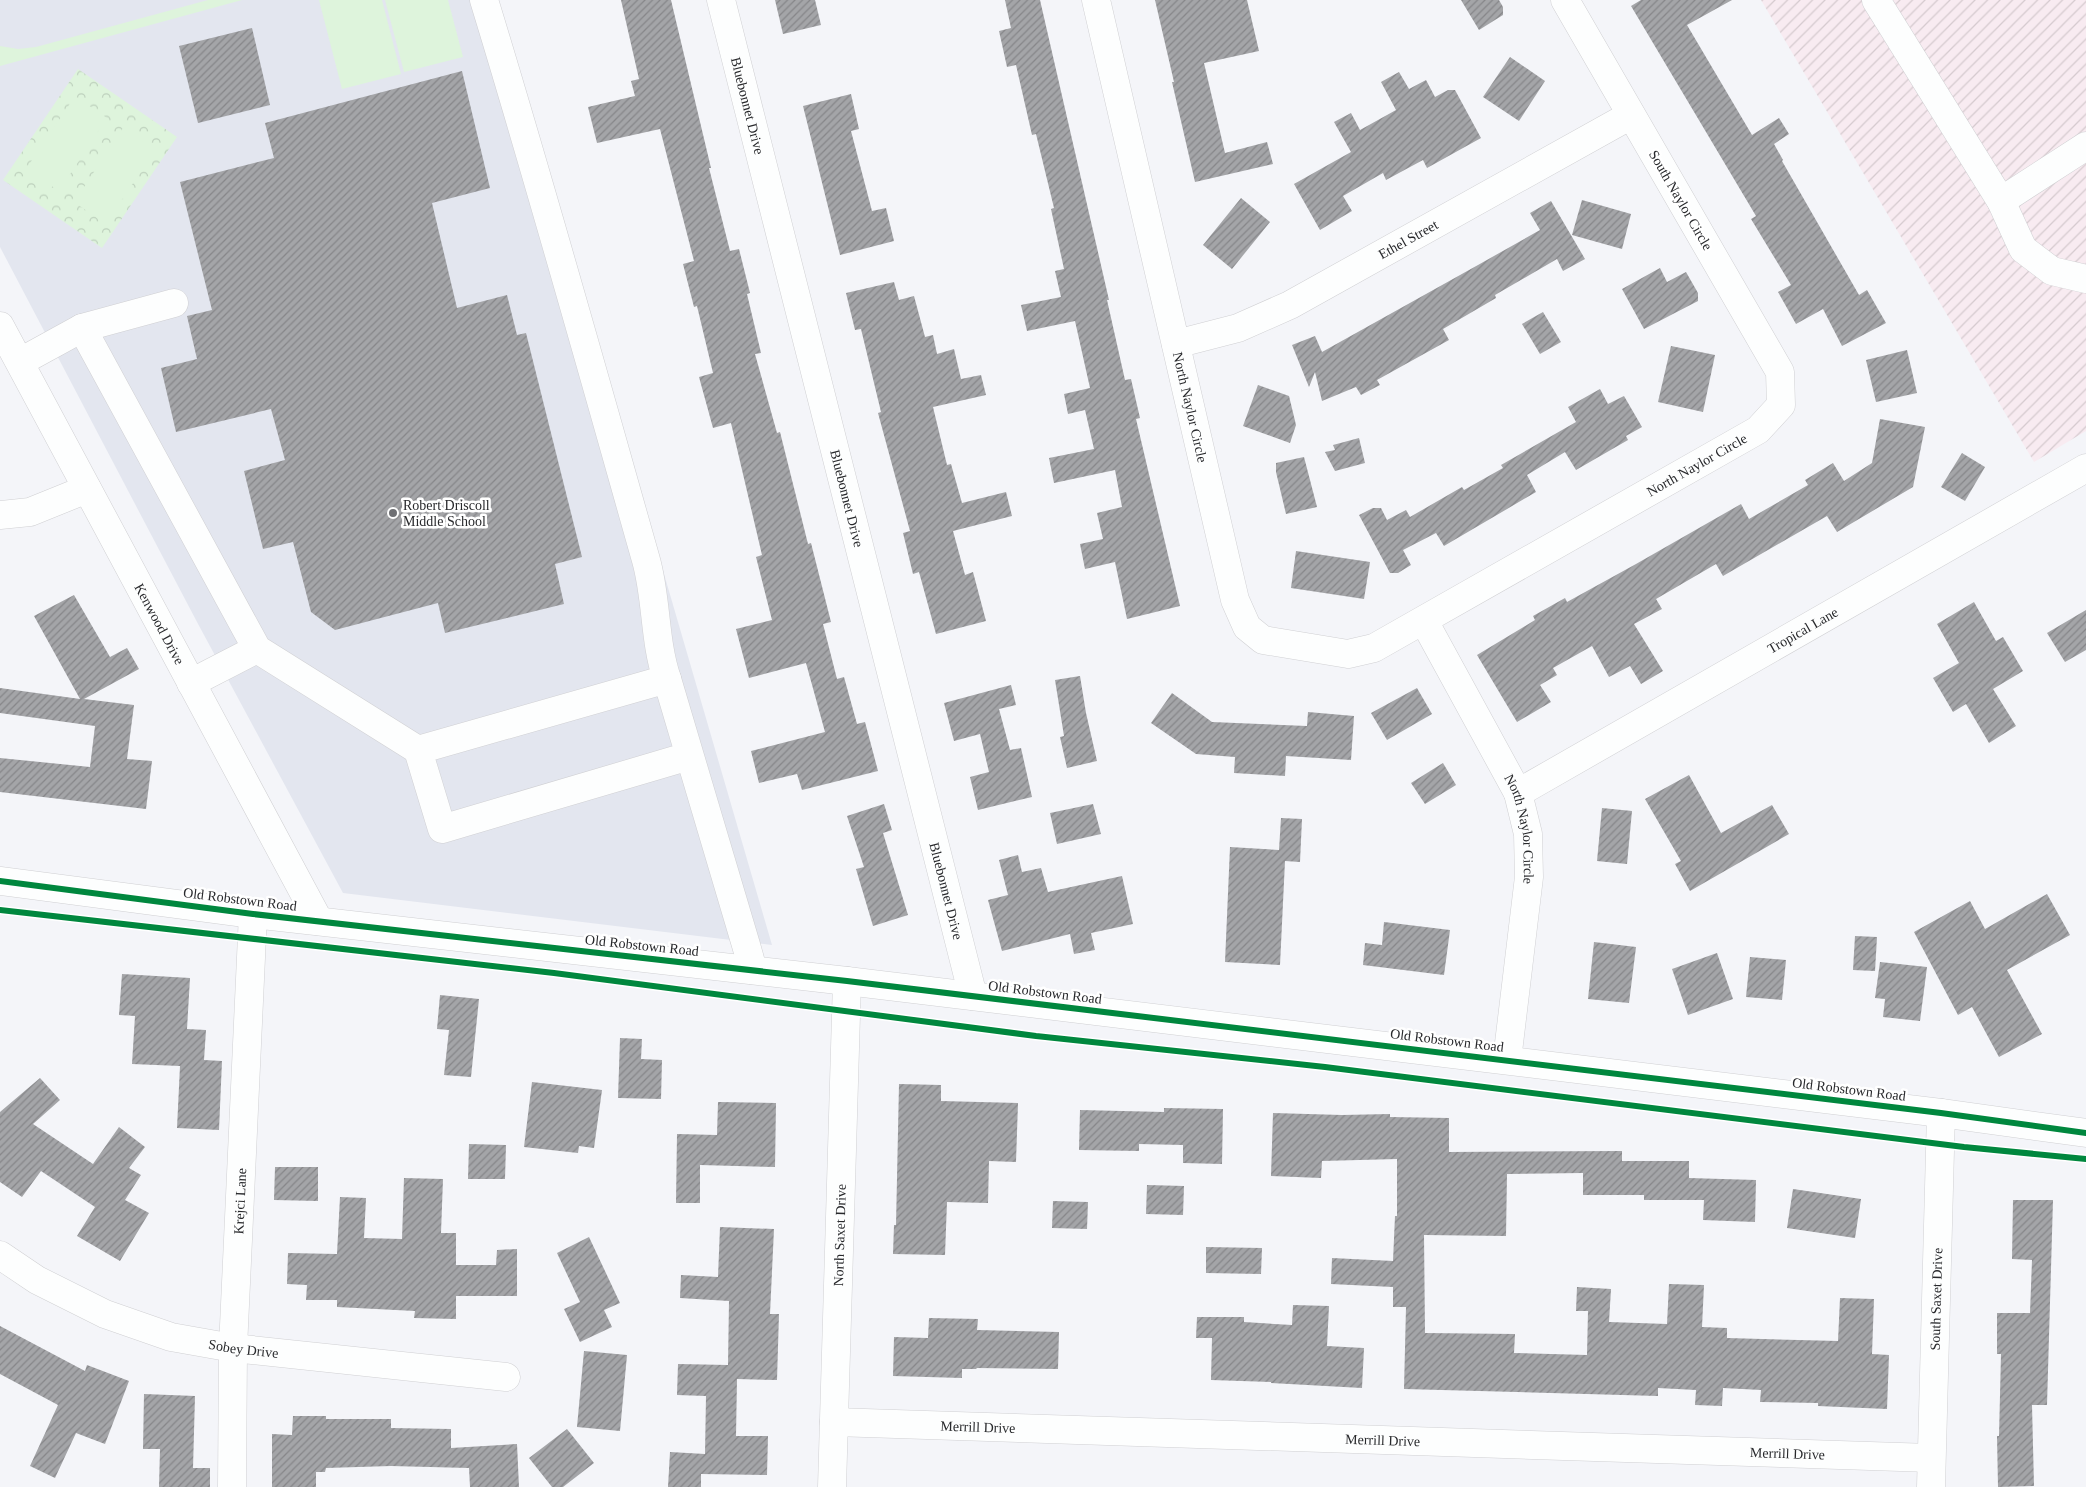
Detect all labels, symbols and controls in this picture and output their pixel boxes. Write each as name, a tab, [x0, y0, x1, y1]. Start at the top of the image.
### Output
street label: Bluebonnet Drive	[728, 55, 767, 156]
street label: South Naylor Circle	[1646, 148, 1715, 253]
street label: Ethel Street	[1376, 217, 1441, 262]
street label: North Naylor Circle	[1170, 351, 1210, 464]
street label: North Naylor Circle	[1644, 431, 1750, 500]
street label: Bluebonnet Drive	[827, 448, 866, 549]
place label: Robert Driscoll Middle School	[403, 498, 490, 529]
marker: Robert Driscoll Middle School	[387, 507, 399, 519]
street label: Kenwood Drive	[131, 581, 187, 667]
street label: Tropical Lane	[1765, 605, 1841, 657]
street label: North Naylor Circle	[1501, 772, 1536, 885]
street label: Bluebonnet Drive	[926, 841, 965, 941]
street label: Old Robstown Road	[182, 885, 298, 914]
street label: Old Robstown Road	[584, 932, 700, 959]
street label: Old Robstown Road	[987, 978, 1103, 1007]
street label: Old Robstown Road	[1389, 1026, 1505, 1055]
street label: Old Robstown Road	[1791, 1075, 1907, 1104]
street label: Krejci Lane	[231, 1168, 249, 1235]
street label: North Saxet Drive	[831, 1184, 849, 1287]
street label: South Saxet Drive	[1928, 1248, 1945, 1351]
street label: Sobey Drive	[207, 1337, 279, 1361]
street label: Merrill Drive	[940, 1418, 1016, 1436]
street label: Merrill Drive	[1345, 1432, 1420, 1449]
street label: Merrill Drive	[1750, 1445, 1825, 1463]

